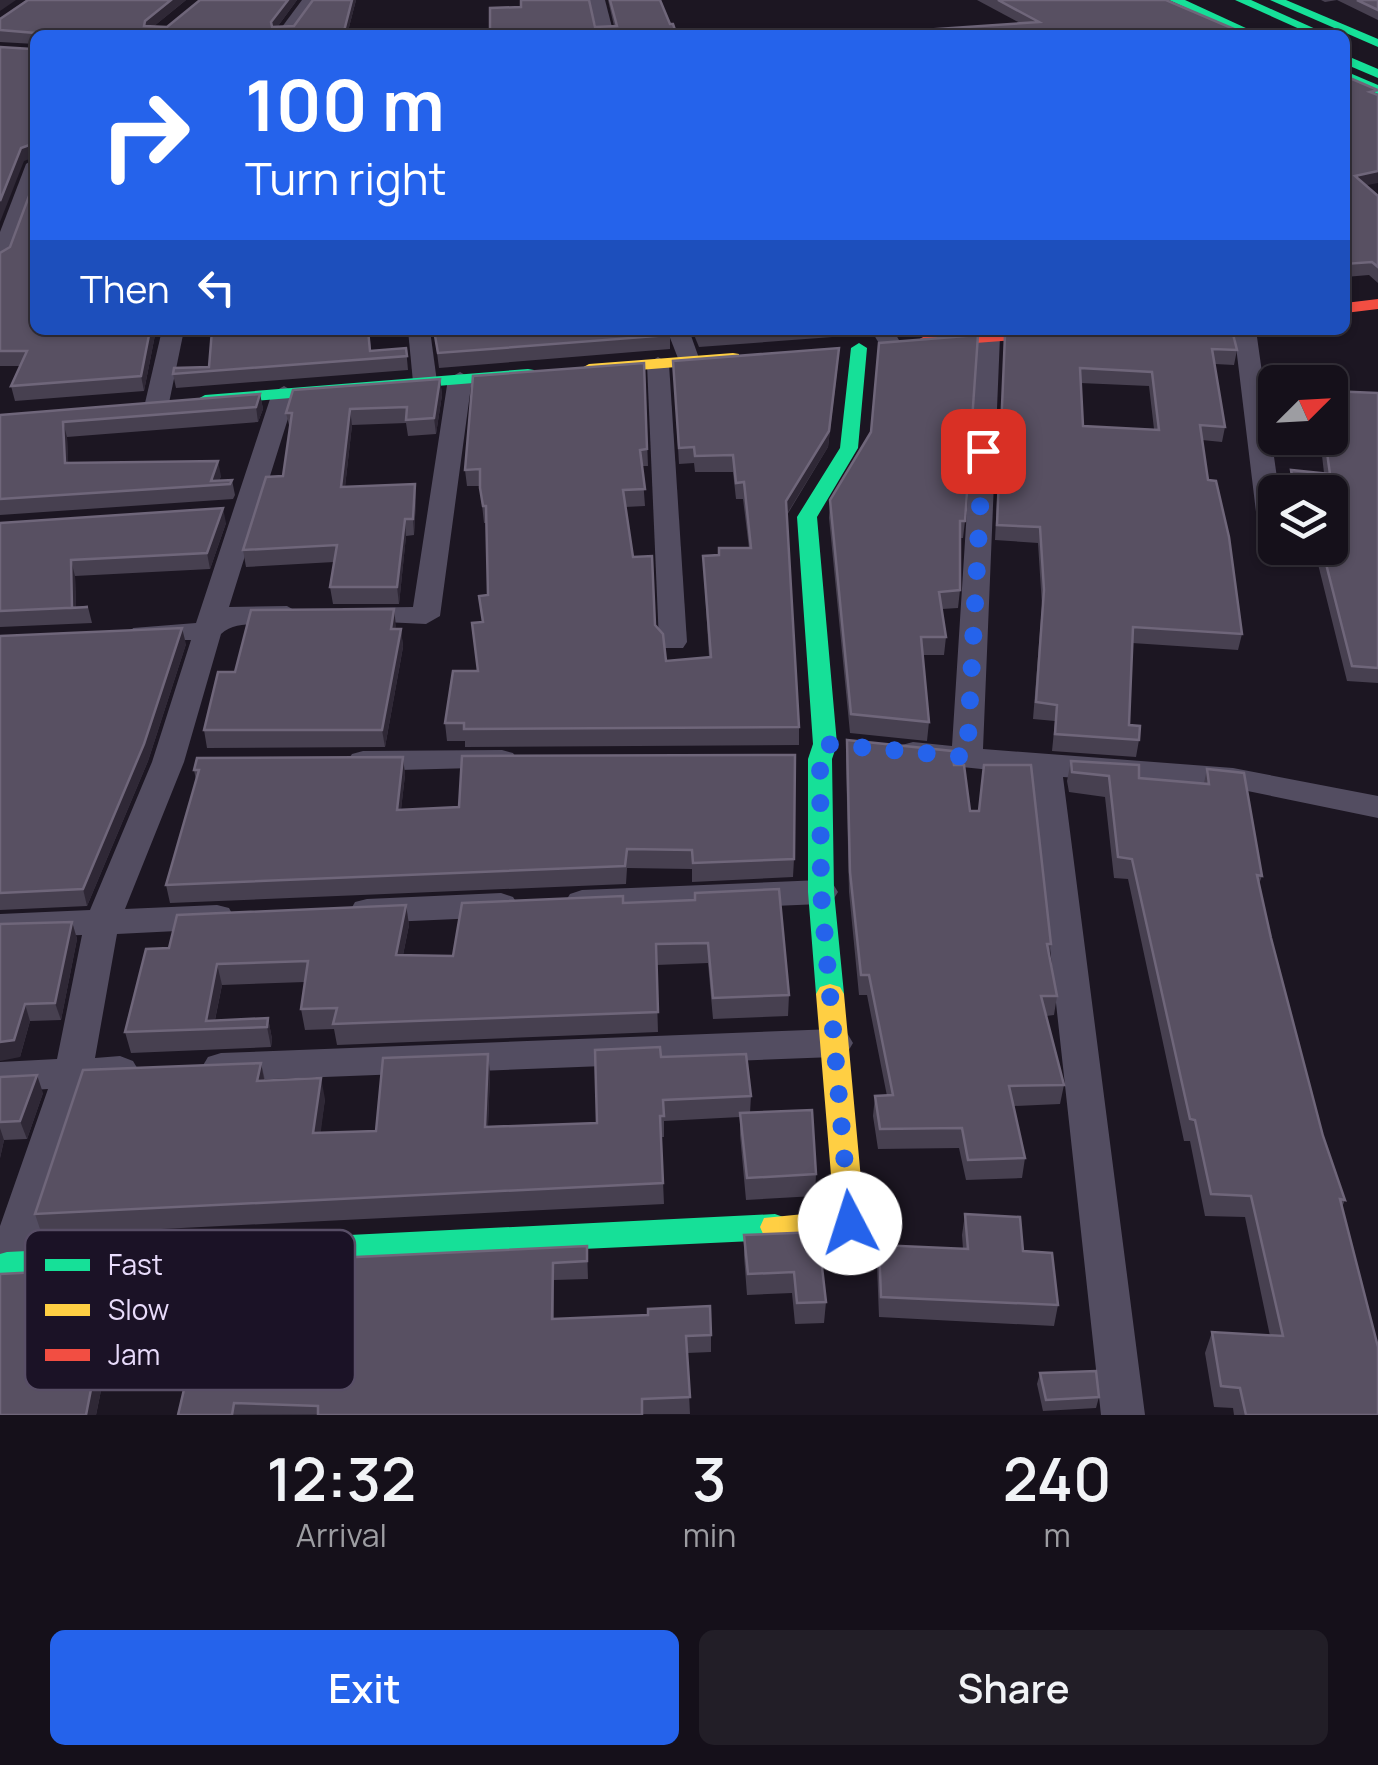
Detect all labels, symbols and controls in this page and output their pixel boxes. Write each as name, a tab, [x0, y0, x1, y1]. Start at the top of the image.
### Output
text: 100 m	[245, 56, 445, 152]
icon: right	[80, 70, 210, 200]
text: Turn right	[245, 147, 446, 209]
icon: left	[189, 260, 244, 315]
text: Then	[80, 262, 169, 314]
north arrow	[1258, 365, 1348, 455]
map controls	[1258, 365, 1348, 565]
pin	[941, 409, 1026, 494]
icon: arrive	[956, 424, 1011, 479]
button: layers	[1258, 475, 1348, 565]
position arrow	[798, 1171, 902, 1275]
legend	[25, 1230, 355, 1390]
text: Fast	[108, 1245, 163, 1283]
text: Slow	[108, 1290, 169, 1328]
text: Jam	[108, 1335, 160, 1373]
text: 12:32	[266, 1437, 416, 1519]
text: 3	[692, 1437, 727, 1519]
text: 240	[1003, 1437, 1112, 1519]
text: Arrival	[296, 1513, 387, 1557]
text: min	[683, 1513, 736, 1557]
text: m	[1044, 1513, 1071, 1557]
button: Exit	[50, 1630, 679, 1745]
button: Share	[699, 1630, 1328, 1745]

